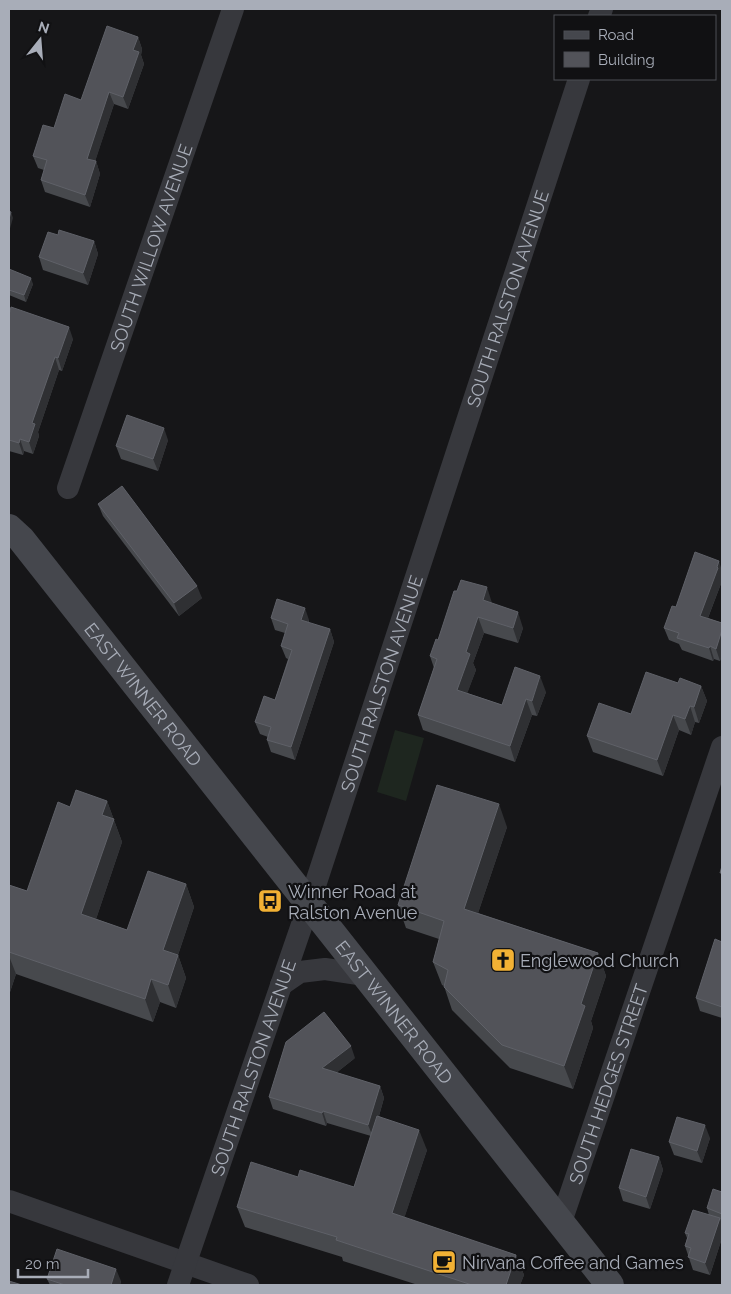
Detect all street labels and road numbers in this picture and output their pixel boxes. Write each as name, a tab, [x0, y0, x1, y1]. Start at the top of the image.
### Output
street label: SOUTH WILLOW AVENUE	[105, 141, 196, 354]
street label: SOUTH RALSTON AVENUE	[462, 187, 552, 410]
street label: SOUTH RALSTON AVENUE	[336, 572, 426, 795]
street label: EAST WINNER ROAD	[81, 618, 207, 770]
street label: EAST WINNER ROAD	[332, 936, 458, 1088]
street label: SOUTH RALSTON AVENUE	[206, 957, 300, 1178]
street label: SOUTH HEDGES STREET	[564, 981, 652, 1187]

